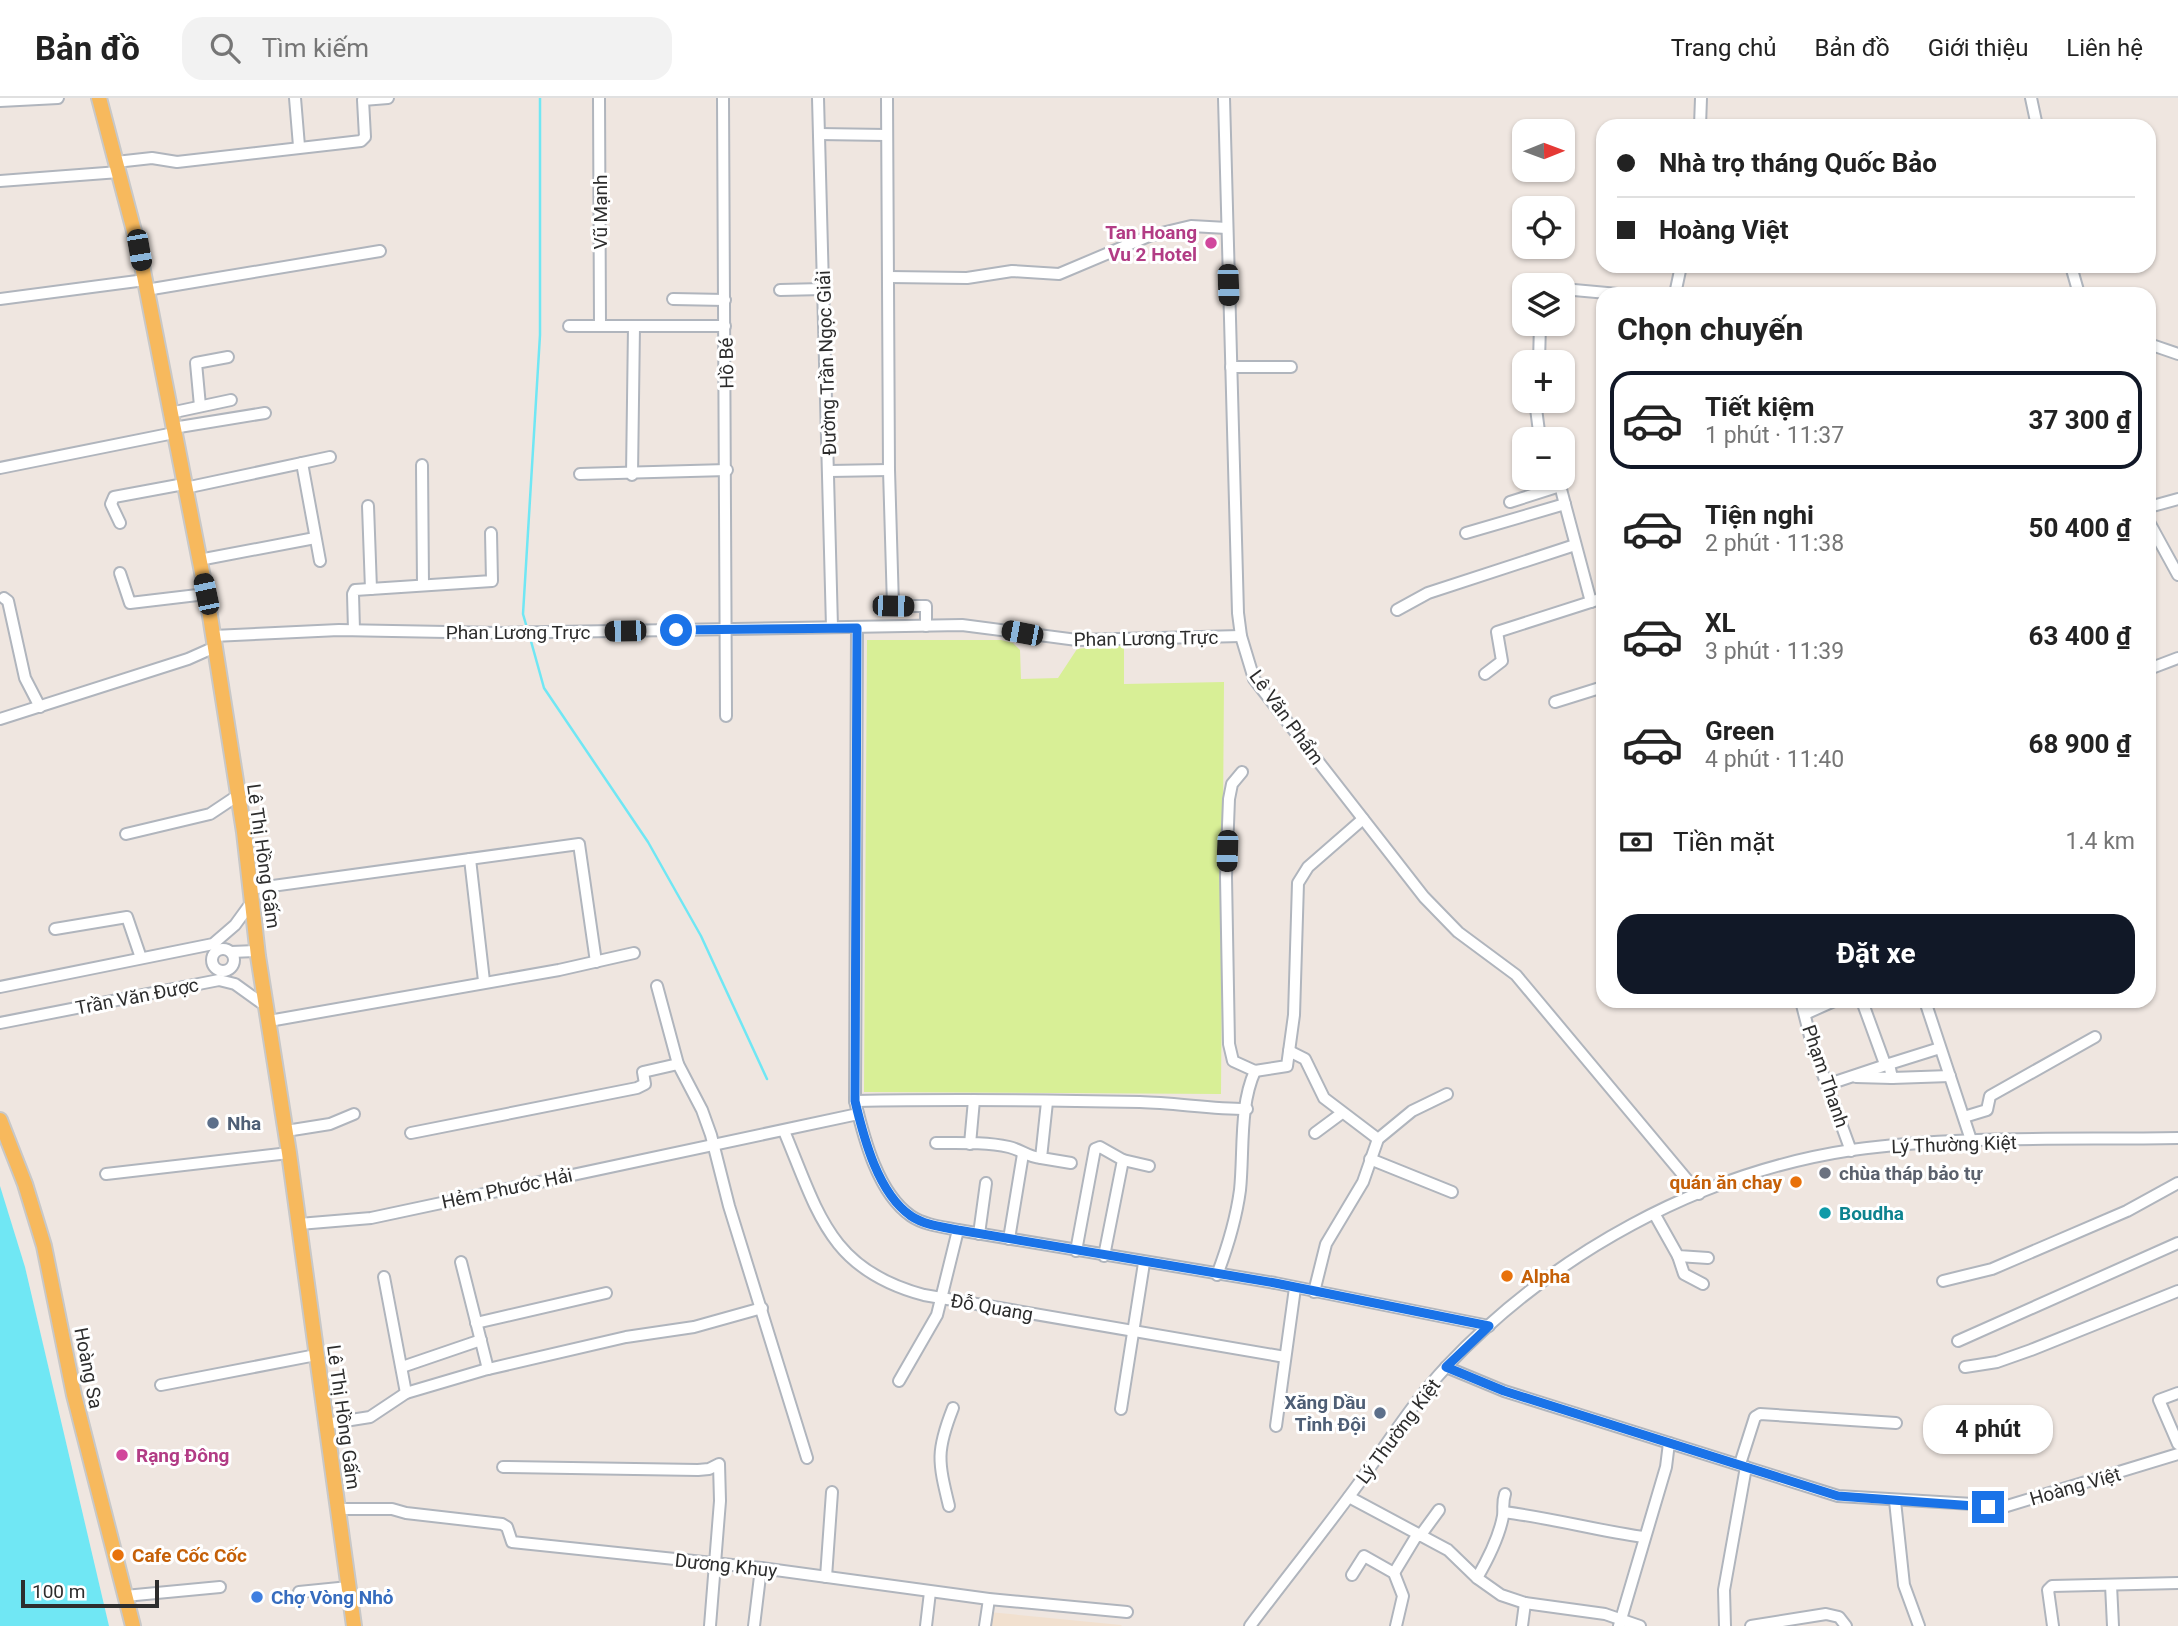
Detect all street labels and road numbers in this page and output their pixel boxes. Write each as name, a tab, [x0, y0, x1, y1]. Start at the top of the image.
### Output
street label: Vũ Mạnh	[589, 175, 612, 249]
street label: Đường Trần Ngọc Giải	[812, 270, 841, 456]
street label: Hồ Bé	[715, 337, 738, 389]
street label: Phan Lương Trực	[446, 621, 590, 644]
street label: Phan Lương Trực	[1073, 626, 1219, 651]
street label: Lê Văn Phẩm	[1244, 665, 1329, 769]
street label: Lê Thị Hồng Gấm	[242, 782, 285, 930]
street label: Trần Văn Được	[74, 973, 201, 1020]
street label: Phạm Thanh	[1797, 1022, 1854, 1130]
street label: Lý Thường Kiệt	[1891, 1131, 2017, 1158]
street label: Hẻm Phước Hải	[440, 1163, 575, 1214]
street label: Đỗ Quang	[949, 1289, 1035, 1326]
street label: Hoàng Sa	[69, 1326, 108, 1411]
street label: Lê Thị Hồng Gấm	[322, 1343, 365, 1491]
street label: Lý Thường Kiệt	[1351, 1374, 1445, 1488]
street label: Hoàng Việt	[2027, 1463, 2123, 1510]
street label: Dương Khuy	[674, 1549, 778, 1582]

